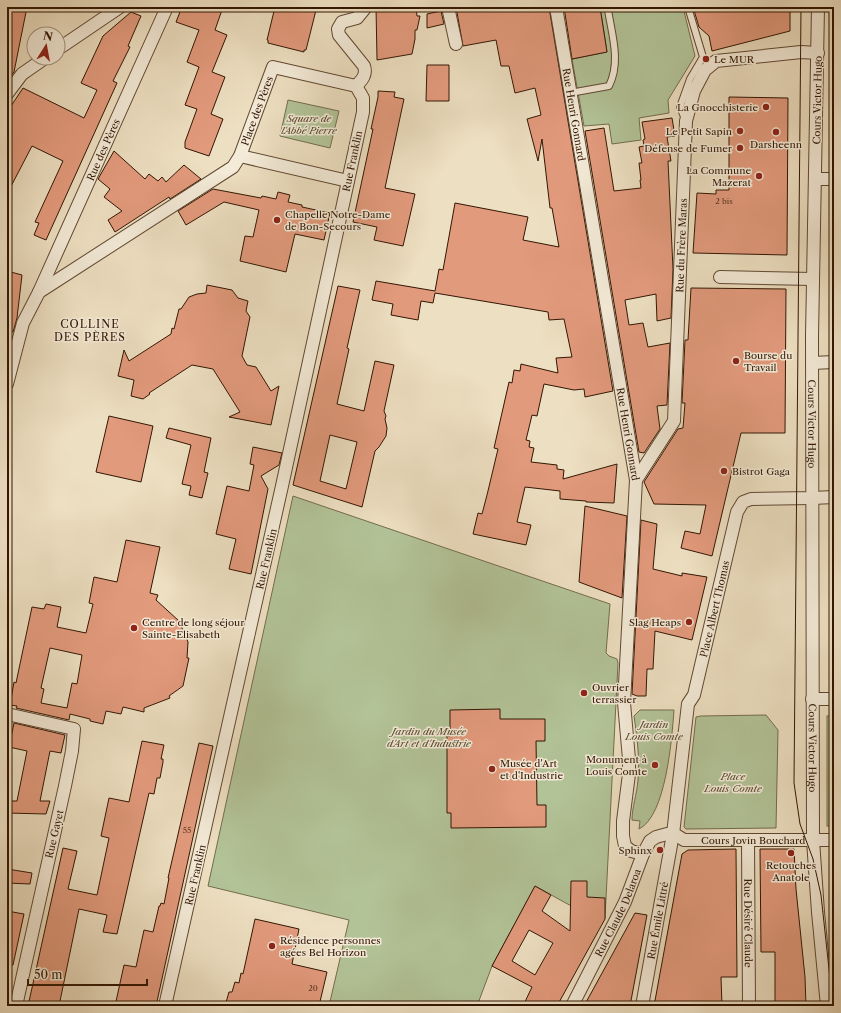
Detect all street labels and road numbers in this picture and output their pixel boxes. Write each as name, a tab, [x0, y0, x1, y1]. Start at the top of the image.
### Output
street label: Cours Victor Hugo	[810, 56, 825, 144]
street label: Rue Henri Gonnard	[559, 67, 588, 162]
street label: Place des Pères	[238, 74, 276, 148]
street label: Rue des Pères	[84, 117, 123, 183]
street label: Rue Franklin	[340, 129, 365, 193]
street label: Rue du Frère Maras	[673, 198, 690, 293]
street label: Cours Victor Hugo	[805, 380, 818, 468]
street label: Rue Henri Gonnard	[613, 387, 642, 482]
street label: Rue Franklin	[253, 527, 280, 591]
street label: Place Albert Thomas	[697, 559, 732, 659]
street label: Cours Victor Hugo	[806, 704, 819, 792]
street label: Rue Gayet	[43, 808, 66, 860]
street label: Cours Jovin Bouchard	[701, 834, 805, 847]
street label: Rue Franklin	[182, 843, 209, 907]
street label: Rue Claude Delaroa	[592, 866, 644, 959]
street label: Rue Désiré Claude	[741, 878, 755, 968]
street label: Rue Émile Littré	[645, 880, 671, 960]

